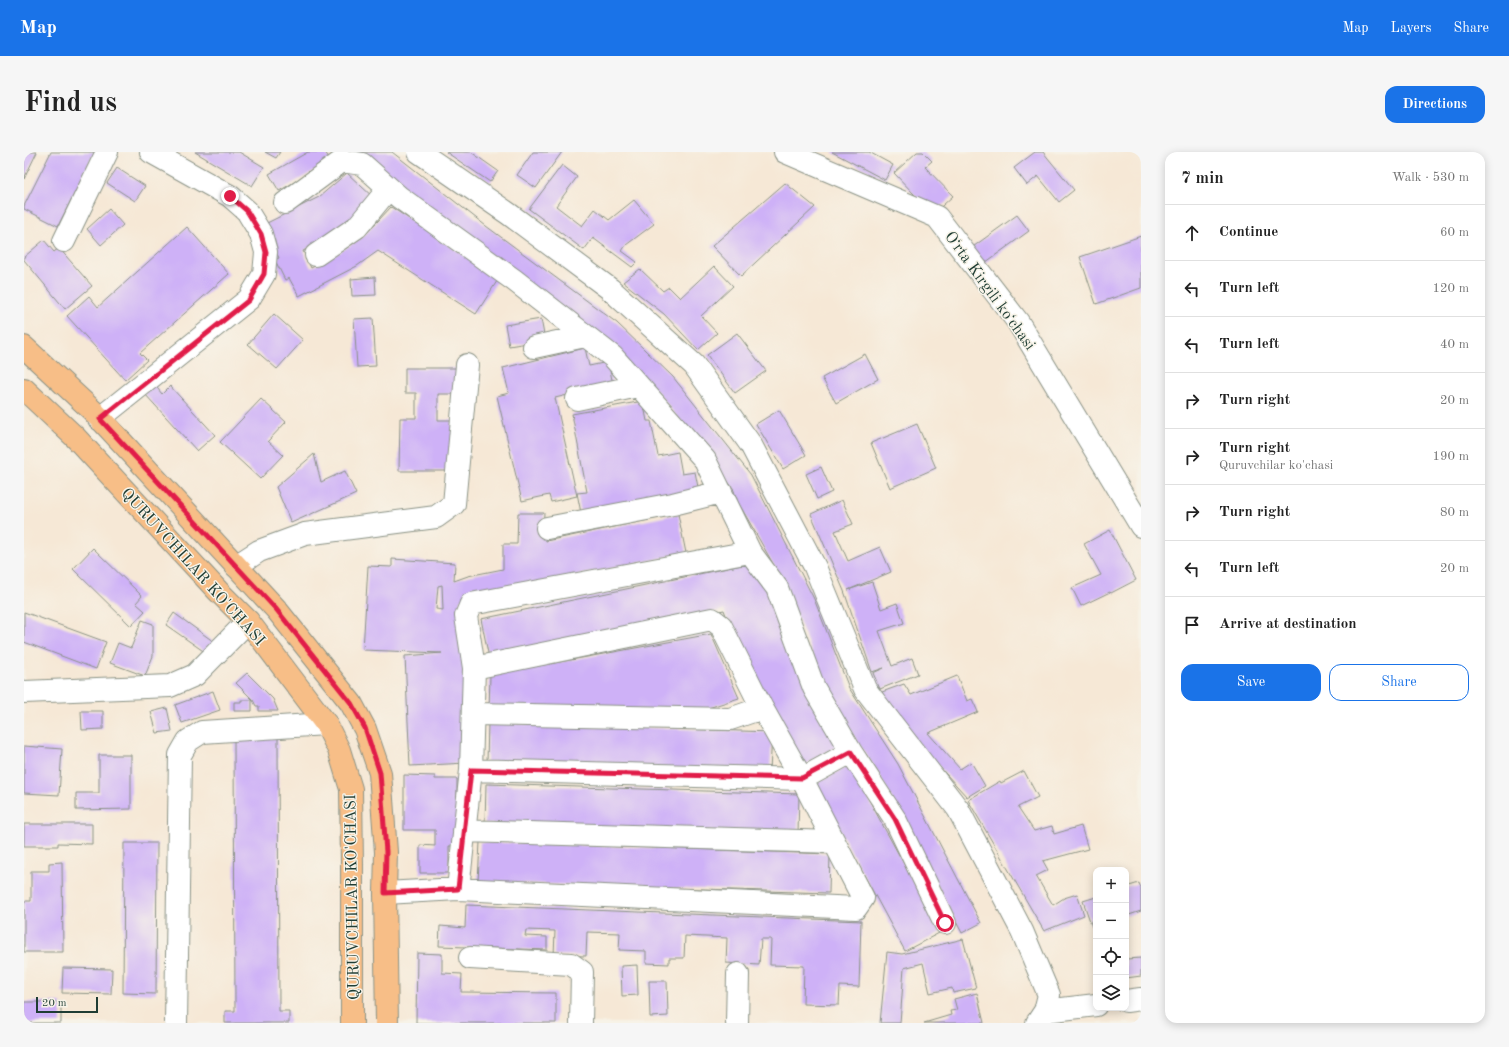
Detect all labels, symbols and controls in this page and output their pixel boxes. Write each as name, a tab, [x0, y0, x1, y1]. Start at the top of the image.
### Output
text: Map	[20, 19, 57, 38]
text: Map	[1343, 21, 1369, 35]
text: Layers	[1391, 21, 1432, 35]
text: Share	[1454, 21, 1489, 35]
button: Directions	[1385, 86, 1485, 123]
text: Find us	[24, 90, 117, 118]
text: 7 min	[1181, 170, 1224, 187]
text: Walk · 530 m	[1392, 171, 1469, 184]
route end	[221, 187, 239, 205]
icon: ahead	[1181, 222, 1203, 244]
text: Continue	[1219, 225, 1278, 240]
text: 60 m	[1440, 226, 1469, 239]
street label: Oʻrta Kirgili koʻchasi	[941, 229, 1038, 353]
icon: left	[1181, 278, 1203, 300]
text: Turn left	[1219, 281, 1279, 296]
text: 120 m	[1432, 282, 1469, 295]
icon: left	[1181, 334, 1203, 356]
text: Turn left	[1219, 337, 1279, 352]
text: 40 m	[1440, 338, 1469, 351]
icon: right	[1181, 390, 1203, 412]
text: Turn right	[1219, 393, 1290, 408]
text: 20 m	[1440, 394, 1469, 407]
text: Turn right	[1219, 441, 1290, 456]
icon: right	[1181, 446, 1203, 468]
text: 190 m	[1432, 450, 1469, 463]
text: Quruvchilar ko'chasi	[1219, 459, 1333, 472]
street label: QURUVCHILAR KO'CHASI	[118, 485, 267, 649]
icon: right	[1181, 502, 1203, 524]
text: Turn right	[1219, 505, 1290, 520]
text: 80 m	[1440, 506, 1469, 519]
icon: left	[1181, 558, 1203, 580]
text: Turn left	[1219, 561, 1279, 576]
text: 20 m	[1440, 562, 1469, 575]
icon: arrive	[1181, 614, 1203, 636]
text: Arrive at destination	[1219, 617, 1357, 632]
button: Save	[1181, 664, 1321, 701]
button: Share	[1329, 664, 1469, 701]
street label: QURUVCHILAR KO'CHASI	[343, 794, 363, 1000]
map controls	[1093, 867, 1129, 1011]
button: +	[1093, 867, 1129, 903]
button: −	[1093, 903, 1129, 939]
route start	[936, 914, 954, 932]
button: locate	[1093, 939, 1129, 975]
button: layers	[1093, 975, 1129, 1011]
scale bar	[36, 995, 98, 1014]
text: 20 m	[42, 998, 67, 1009]

